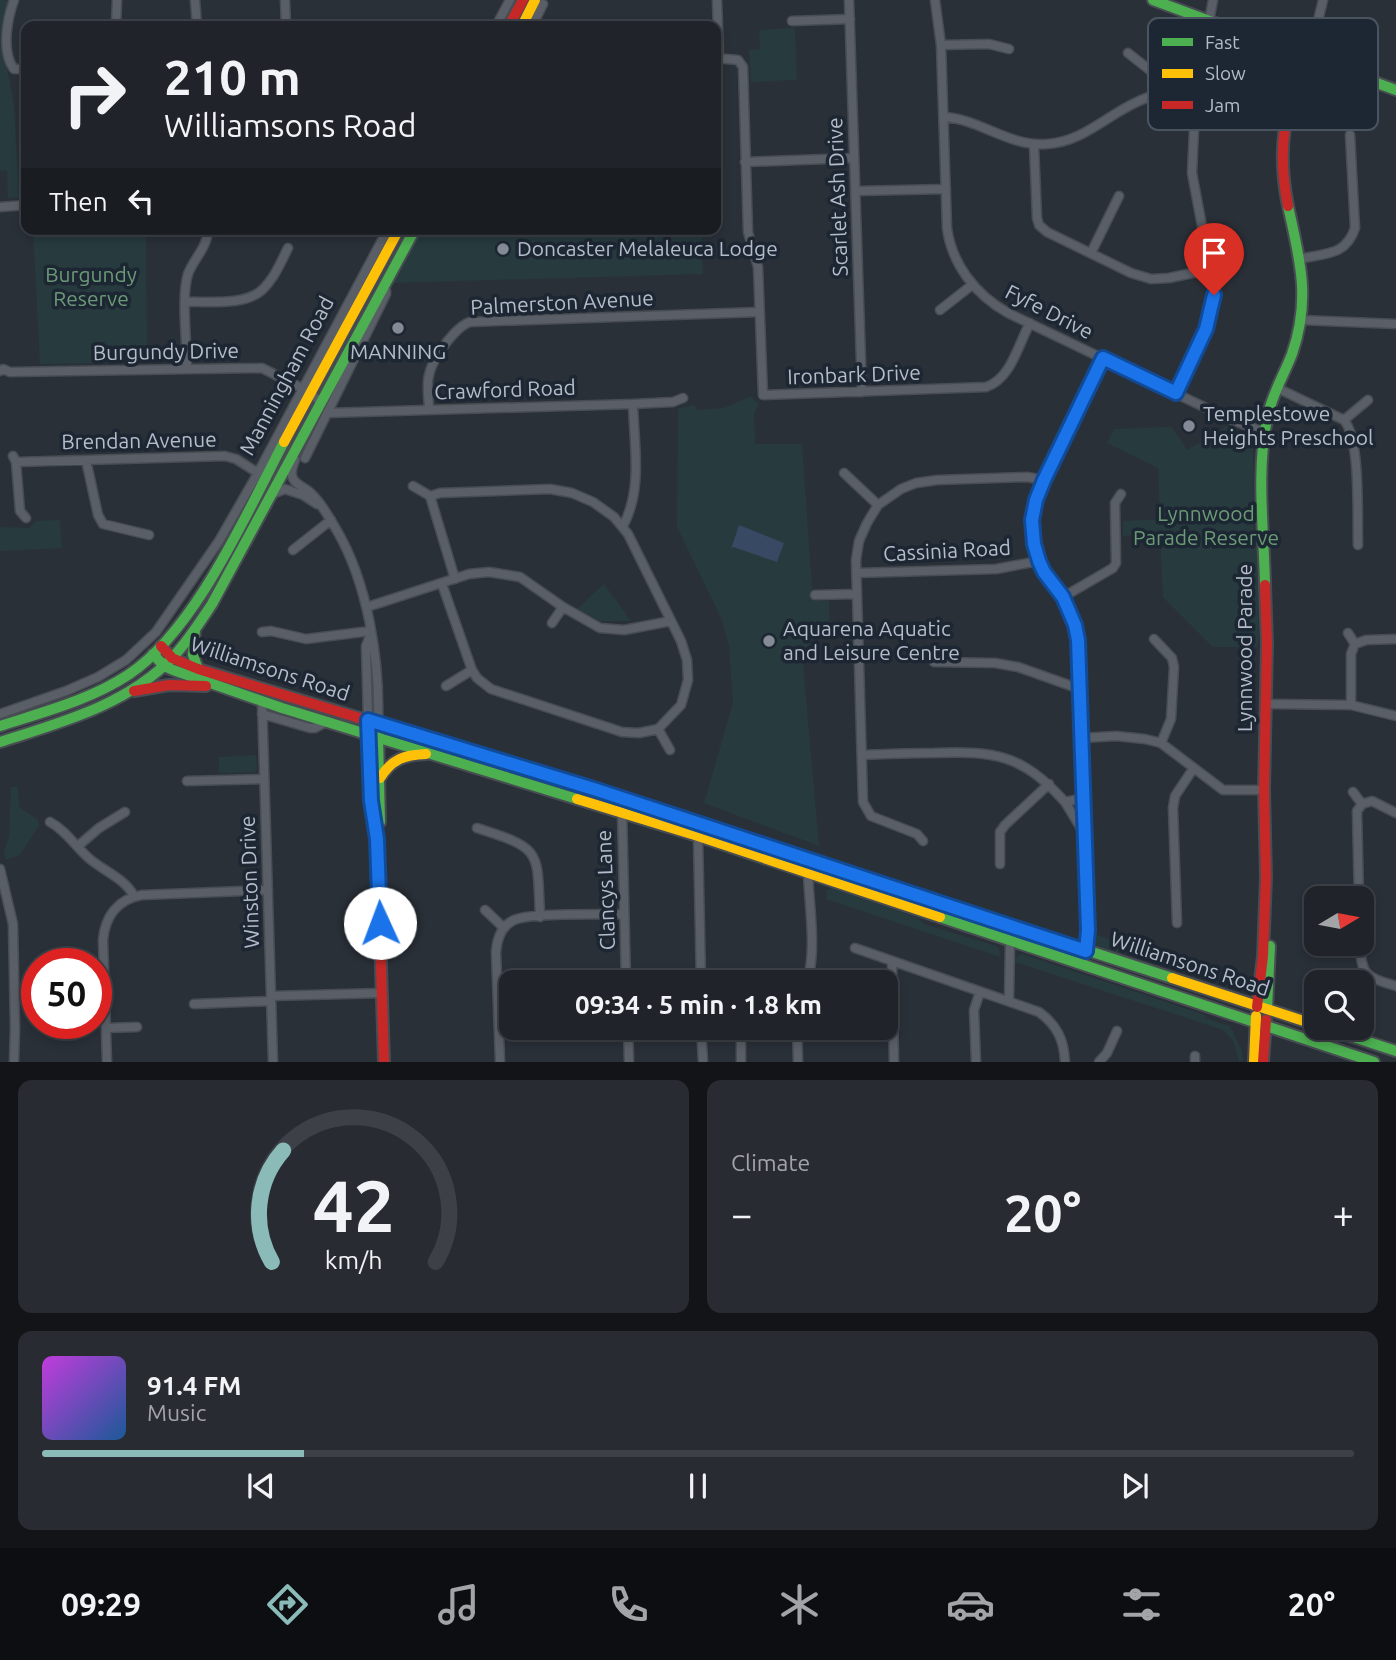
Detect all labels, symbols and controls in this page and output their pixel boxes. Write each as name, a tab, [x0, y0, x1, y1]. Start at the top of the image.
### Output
legend	[1148, 18, 1378, 130]
text: Fast	[1205, 31, 1240, 53]
icon: right	[49, 49, 140, 140]
text: 210 m	[164, 49, 301, 104]
text: Slow	[1205, 62, 1246, 84]
text: Jam	[1205, 94, 1241, 116]
text: Williamsons Road	[164, 107, 416, 143]
street label: Scarlet Ash Drive	[822, 117, 852, 277]
icon: left	[122, 182, 160, 220]
text: Then	[49, 187, 108, 216]
pin	[1184, 223, 1244, 295]
icon: arrive	[1195, 234, 1233, 272]
place label: Doncaster Melaleuca Lodge	[517, 236, 778, 260]
marker: Doncaster Melaleuca Lodge	[495, 241, 511, 257]
park label: Burgundy Reserve	[45, 262, 137, 310]
street label: Fyfe Drive	[1002, 279, 1097, 343]
street label: Palmerston Avenue	[470, 285, 654, 319]
street label: Manningham Road	[234, 292, 338, 459]
marker: MANNING	[390, 320, 406, 336]
street label: Burgundy Drive	[93, 338, 239, 364]
place label: MANNING	[350, 339, 446, 363]
street label: Ironbark Drive	[787, 360, 921, 388]
street label: Crawford Road	[434, 375, 576, 403]
place label: Templestowe Heights Preschool	[1203, 401, 1374, 449]
marker: Templestowe Heights Preschool	[1181, 418, 1197, 434]
street label: Brendan Avenue	[61, 427, 217, 453]
park label: Lynnwood Parade Reserve	[1133, 501, 1279, 549]
street label: Cassinia Road	[882, 535, 1012, 565]
street label: Lynnwood Parade	[1232, 564, 1256, 732]
place label: Aquarena Aquatic and Leisure Centre	[783, 616, 960, 664]
street label: Williamsons Road	[188, 631, 353, 705]
marker: Aquarena Aquatic and Leisure Centre	[761, 633, 777, 649]
street label: Winston Drive	[235, 815, 263, 949]
street label: Clancys Lane	[591, 829, 619, 951]
position arrow	[343, 886, 417, 960]
north arrow	[1304, 886, 1374, 956]
map controls	[1304, 886, 1374, 1040]
street label: Williamsons Road	[1108, 926, 1273, 1000]
speed limit sign: 50	[21, 948, 112, 1039]
button: search	[1304, 970, 1374, 1040]
text: 09:34 · 5 min · 1.8 km	[575, 990, 822, 1019]
text: Climate	[731, 1150, 810, 1175]
text: 42	[312, 1165, 395, 1247]
text: 20°	[1004, 1184, 1081, 1242]
text: −	[731, 1193, 752, 1235]
text: +	[1333, 1193, 1354, 1235]
text: km/h	[325, 1246, 382, 1274]
text: 91.4 FM	[147, 1371, 241, 1400]
text: Music	[147, 1400, 206, 1425]
icon: previous	[242, 1467, 280, 1505]
icon: pause	[679, 1467, 717, 1505]
icon: next	[1116, 1467, 1154, 1505]
icon: directions	[263, 1580, 312, 1629]
icon: music	[434, 1580, 483, 1629]
icon: phone	[604, 1580, 653, 1629]
icon: climate	[775, 1580, 824, 1629]
icon: car	[946, 1580, 995, 1629]
icon: filters	[1117, 1580, 1166, 1629]
text: 09:29	[61, 1586, 141, 1622]
text: 20°	[1288, 1586, 1335, 1622]

